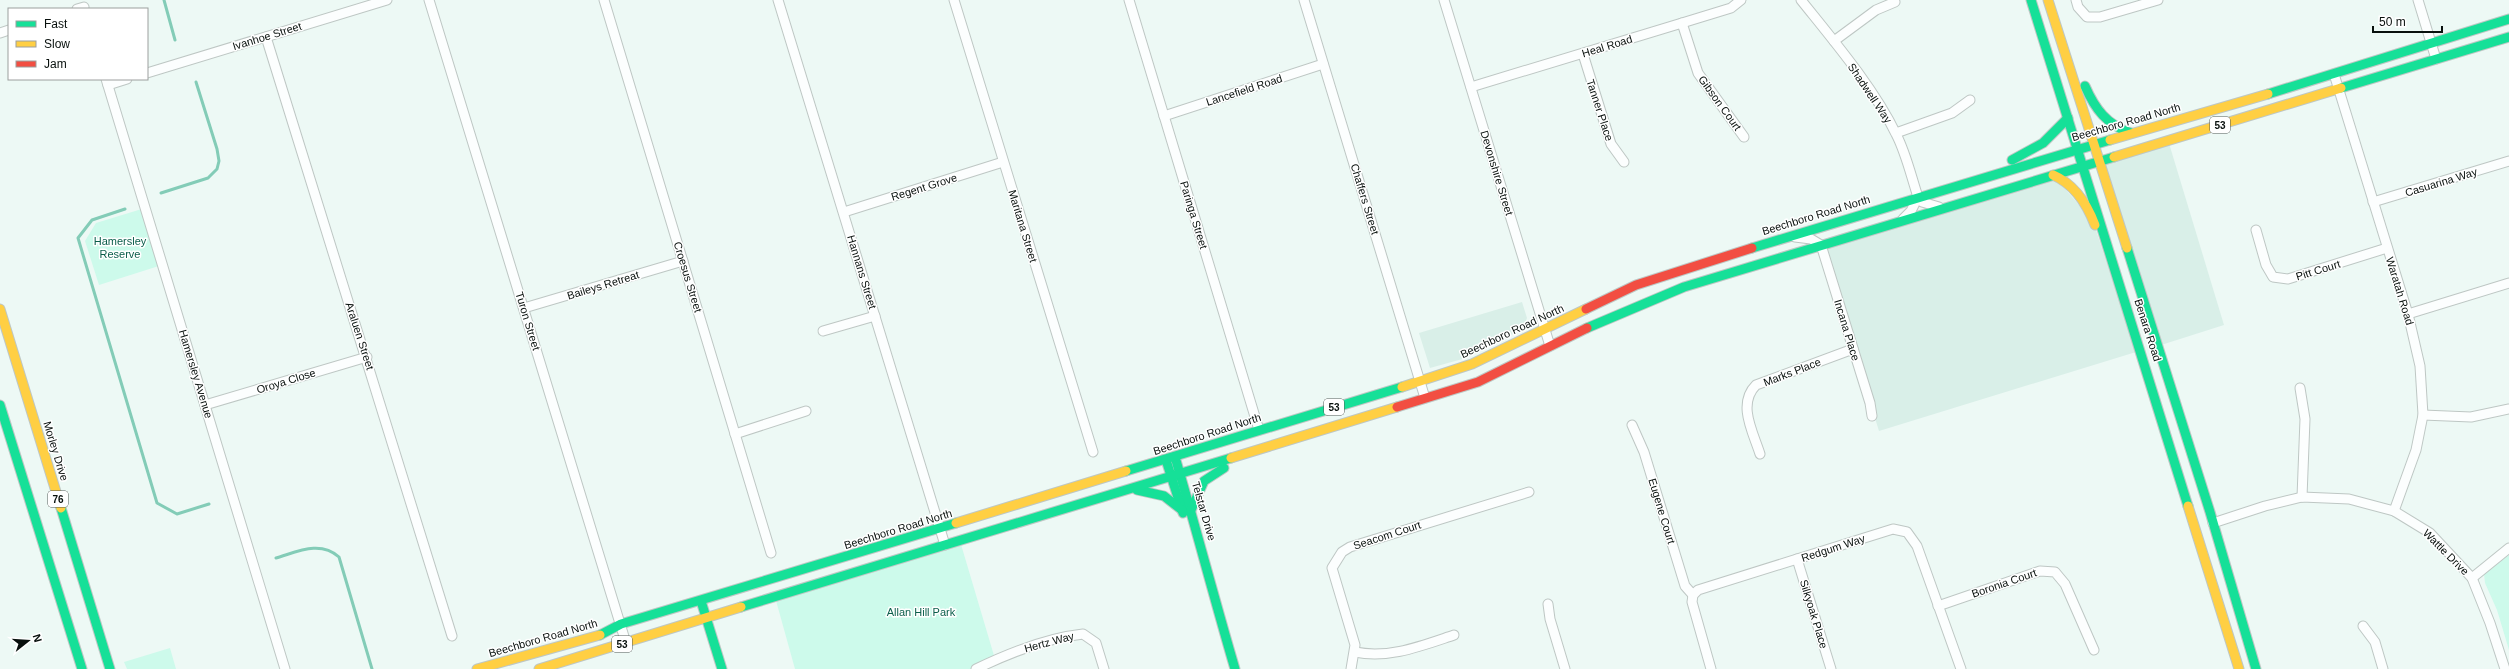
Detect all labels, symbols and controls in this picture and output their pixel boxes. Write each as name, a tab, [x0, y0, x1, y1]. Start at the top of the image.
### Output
legend	[8, 8, 148, 80]
scale bar	[2373, 8, 2442, 34]
text: 50 m	[2379, 15, 2406, 29]
text: Fast	[44, 17, 68, 31]
street label: Ivanhoe Street	[231, 20, 303, 52]
street label: Heal Road	[1580, 33, 1634, 59]
text: Slow	[44, 37, 70, 51]
text: Jam	[44, 57, 67, 71]
street label: Shadwell Way	[1846, 61, 1895, 125]
street label: Lancefield Road	[1204, 72, 1284, 108]
street label: Gibson Court	[1696, 73, 1744, 133]
street label: Tanner Place	[1584, 78, 1616, 142]
street label: Beechboro Road North	[2070, 101, 2182, 143]
road number: 53	[2210, 117, 2230, 133]
street label: Devonshire Street	[1478, 129, 1516, 217]
street label: Chaffers Street	[1348, 162, 1382, 236]
street label: Casuarina Way	[2403, 165, 2479, 199]
street label: Regent Grove	[889, 171, 959, 203]
street label: Paringa Street	[1178, 180, 1210, 250]
street label: Maritana Street	[1006, 188, 1040, 264]
street label: Beechboro Road North	[1760, 193, 1872, 237]
street label: Hannans Street	[845, 234, 879, 310]
park label: Hamersley Reserve	[94, 235, 147, 260]
street label: Croesus Street	[672, 240, 704, 314]
street label: Waratah Road	[2384, 256, 2416, 326]
street label: Pitt Court	[2294, 258, 2342, 282]
street label: Baileys Retreat	[566, 268, 640, 302]
street label: Turon Street	[513, 290, 543, 352]
street label: Benara Road	[2132, 297, 2164, 363]
street label: Incana Place	[1832, 298, 1862, 362]
street label: Araluen Street	[343, 301, 377, 371]
street label: Beechboro Road North	[1458, 302, 1566, 360]
street label: Hamersley Avenue	[177, 328, 215, 420]
street label: Marks Place	[1762, 356, 1822, 388]
street label: Oroya Close	[255, 366, 317, 396]
road number: 53	[1324, 399, 1344, 415]
street label: Beechboro Road North	[1152, 411, 1262, 457]
street label: Morley Drive	[41, 420, 71, 482]
street label: Eugene Court	[1646, 477, 1678, 545]
street label: Telstar Drive	[1190, 480, 1218, 542]
road number: 76	[48, 491, 68, 507]
street label: Beechboro Road North	[842, 507, 954, 551]
street label: Seacom Court	[1352, 518, 1422, 552]
street label: Wattle Drive	[2421, 527, 2471, 577]
street label: Redgum Way	[1800, 532, 1867, 564]
street label: Boronia Court	[1970, 566, 2038, 600]
street label: Silkyoak Place	[1798, 578, 1830, 650]
park label: Allan Hill Park	[887, 606, 956, 618]
street label: Beechboro Road North	[487, 617, 599, 659]
north arrow	[8, 621, 48, 661]
street label: Hertz Way	[1023, 629, 1076, 654]
text: N	[31, 633, 44, 644]
road number: 53	[612, 636, 632, 652]

